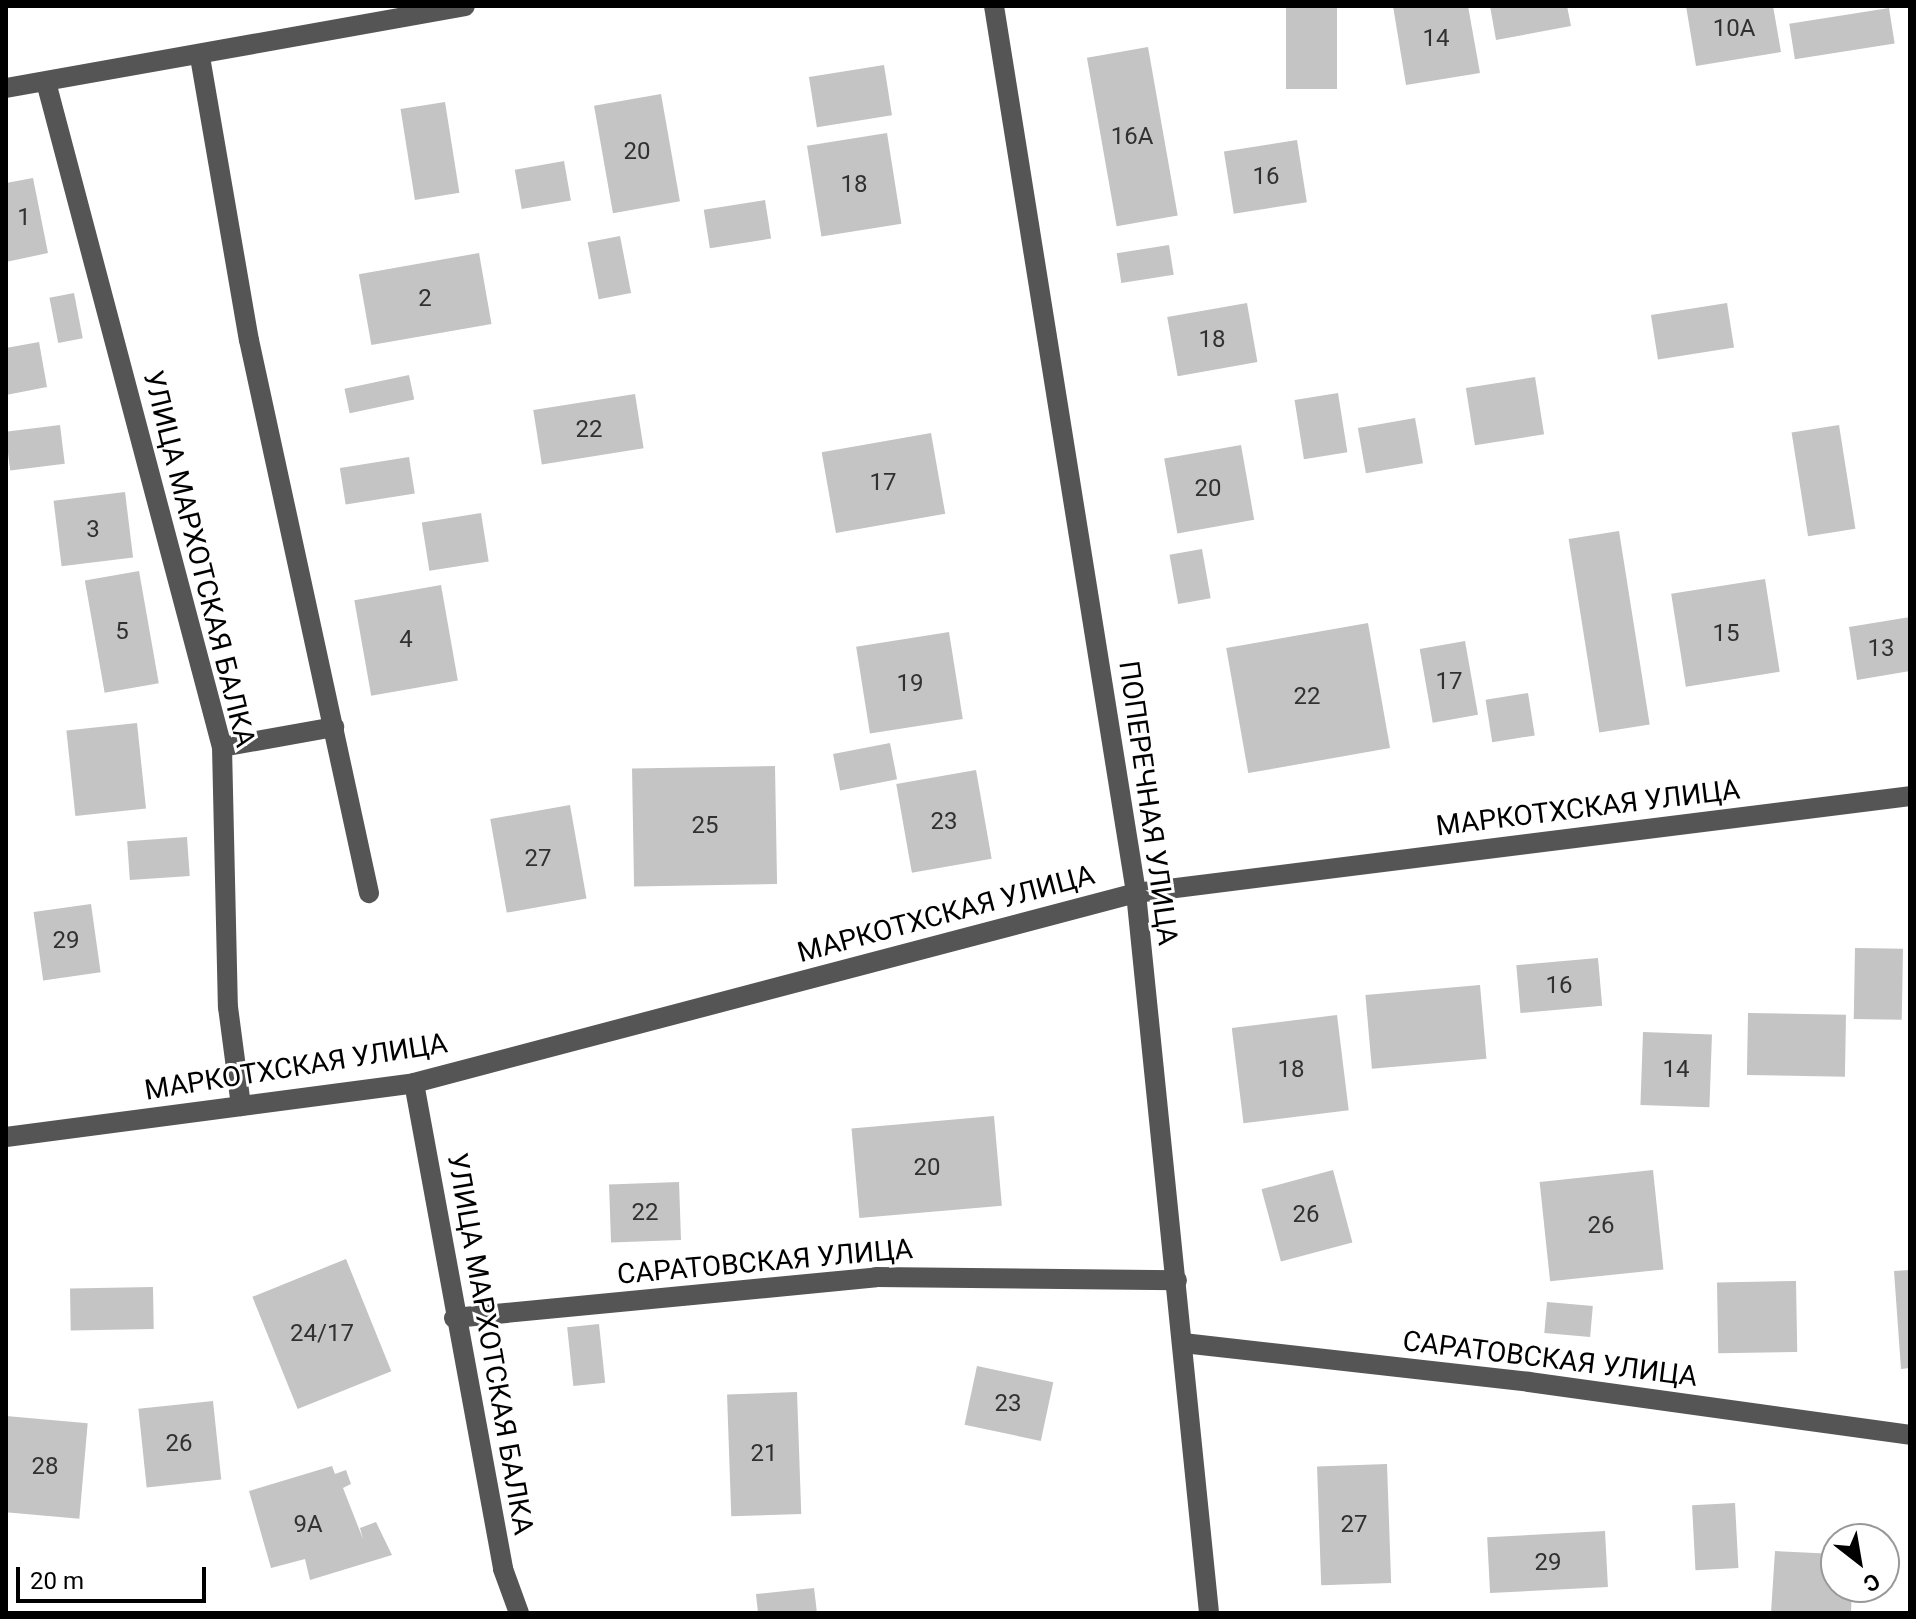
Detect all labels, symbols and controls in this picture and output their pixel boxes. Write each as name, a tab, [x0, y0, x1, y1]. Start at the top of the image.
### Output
house number: 10А	[1713, 15, 1755, 43]
house number: 14	[1423, 25, 1449, 53]
house number: 16А	[1111, 123, 1153, 151]
house number: 20	[624, 138, 650, 166]
house number: 16	[1253, 163, 1279, 191]
house number: 18	[841, 171, 867, 199]
house number: 1	[17, 204, 31, 232]
house number: 2	[418, 285, 432, 313]
house number: 18	[1199, 326, 1225, 354]
street label: УЛИЦА МАРХОТСКАЯ БАЛКА	[136, 367, 262, 751]
house number: 22	[576, 416, 602, 444]
house number: 17	[870, 469, 896, 497]
house number: 20	[1195, 475, 1221, 503]
house number: 3	[86, 516, 100, 544]
house number: 5	[115, 618, 129, 646]
house number: 15	[1713, 620, 1739, 648]
house number: 4	[399, 626, 413, 654]
house number: 13	[1868, 635, 1894, 663]
street label: ПОПЕРЕЧНАЯ УЛИЦА	[1111, 659, 1185, 947]
house number: 17	[1436, 668, 1462, 696]
house number: 19	[897, 670, 923, 698]
house number: 22	[1294, 683, 1320, 711]
street label: МАРКОТХСКАЯ УЛИЦА	[1434, 773, 1742, 843]
house number: 23	[931, 808, 957, 836]
house number: 25	[692, 812, 718, 840]
house number: 27	[525, 845, 551, 873]
street label: МАРКОТХСКАЯ УЛИЦА	[794, 858, 1098, 970]
house number: 29	[53, 927, 79, 955]
house number: 16	[1546, 972, 1572, 1000]
street label: МАРКОТХСКАЯ УЛИЦА	[142, 1026, 450, 1108]
house number: 18	[1278, 1056, 1304, 1084]
house number: 14	[1663, 1056, 1689, 1084]
street label: УЛИЦА МАРХОТСКАЯ БАЛКА	[440, 1151, 540, 1537]
house number: 20	[914, 1154, 940, 1182]
house number: 22	[632, 1199, 658, 1227]
house number: 26	[1293, 1201, 1319, 1229]
house number: 26	[1588, 1212, 1614, 1240]
street label: САРАТОВСКАЯ УЛИЦА	[616, 1232, 914, 1292]
house number: 24/17	[290, 1320, 354, 1348]
street label: САРАТОВСКАЯ УЛИЦА	[1401, 1324, 1699, 1394]
house number: 23	[995, 1390, 1021, 1418]
house number: 26	[166, 1430, 192, 1458]
house number: 21	[751, 1440, 777, 1468]
house number: 28	[32, 1453, 58, 1481]
house number: 9А	[293, 1511, 323, 1539]
house number: 27	[1341, 1511, 1367, 1539]
north arrow	[1820, 1523, 1900, 1603]
house number: 29	[1535, 1549, 1561, 1577]
scale bar	[20, 1551, 210, 1601]
text: 20 m	[30, 1567, 84, 1595]
text: С	[1859, 1568, 1884, 1597]

